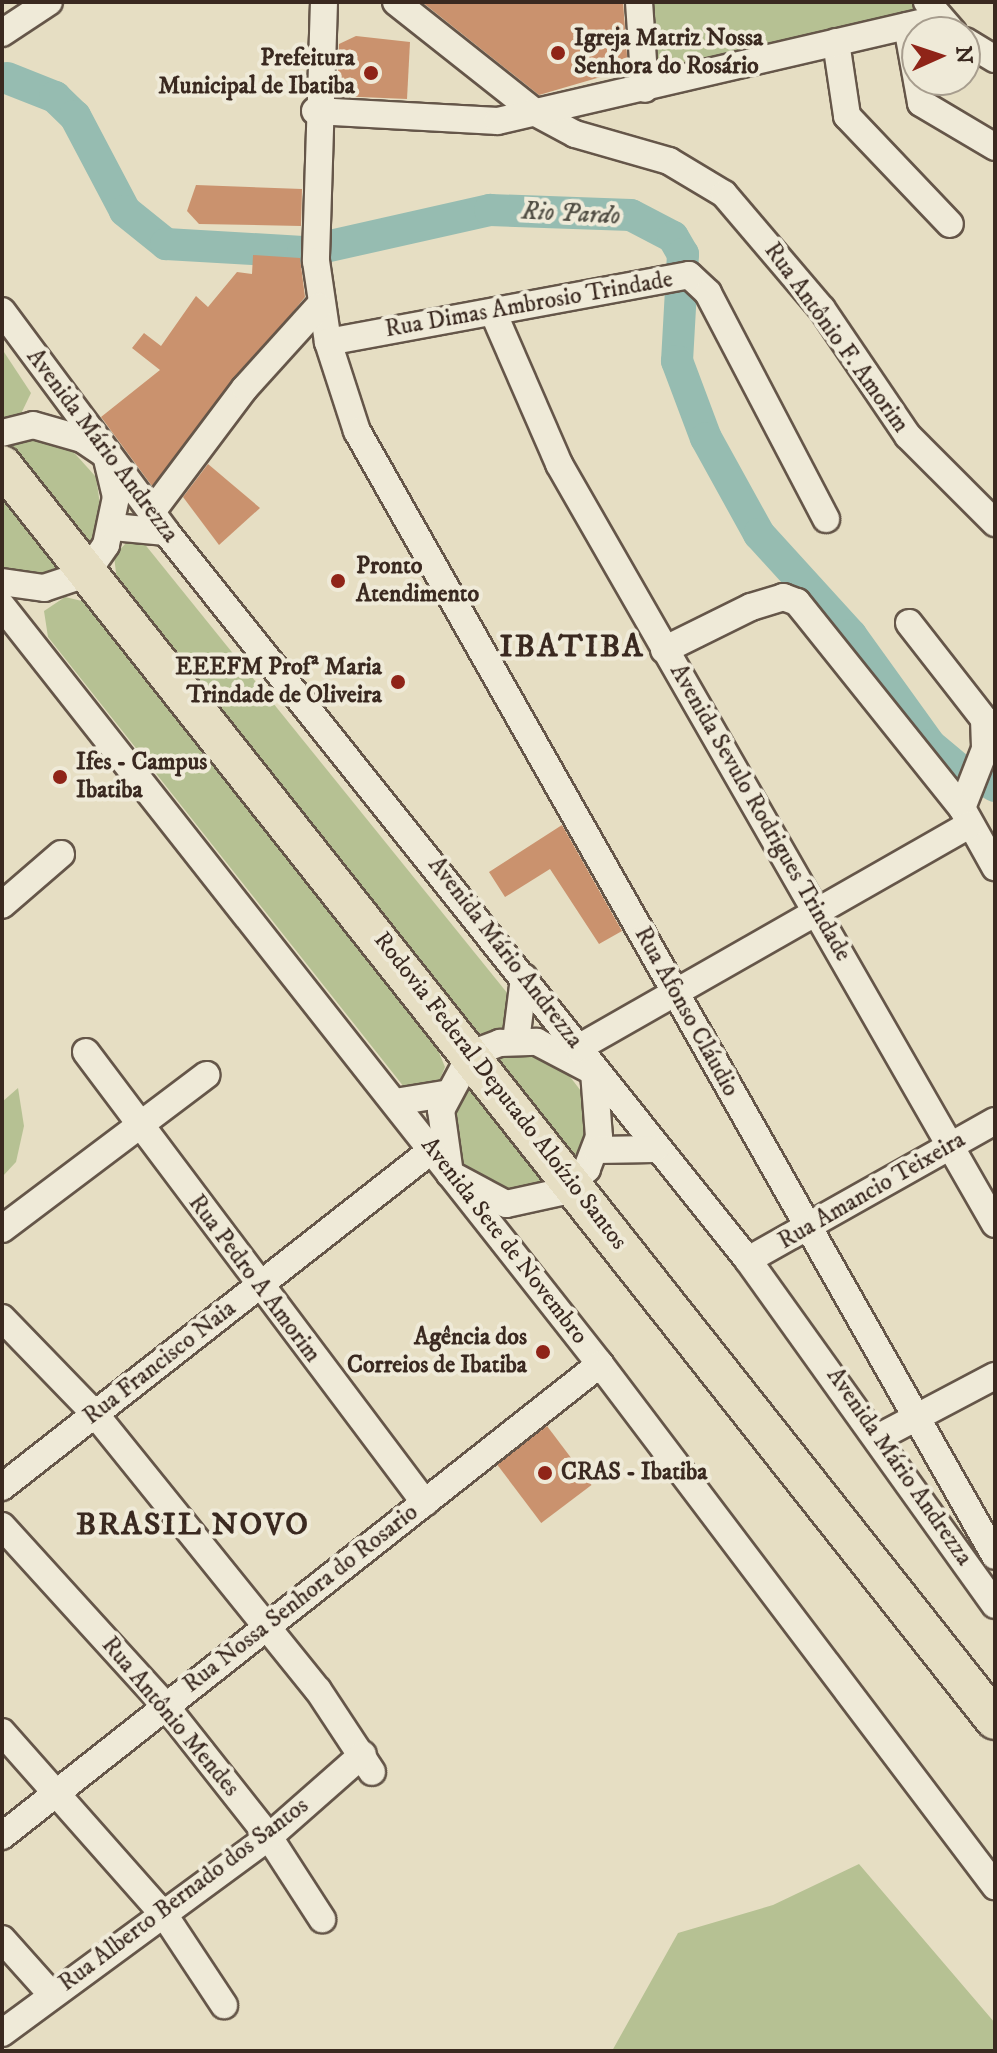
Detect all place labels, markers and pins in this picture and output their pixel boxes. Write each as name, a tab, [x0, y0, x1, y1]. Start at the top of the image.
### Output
place label: Igreja Matriz Nossa Senhora do Rosário	[574, 25, 763, 81]
marker: Igreja Matriz Nossa Senhora do Rosário	[549, 44, 567, 62]
place label: Prefeitura Municipal de Ibatiba	[158, 45, 355, 101]
marker: Prefeitura Municipal de Ibatiba	[362, 64, 380, 82]
place label: Pronto Atendimento	[356, 553, 479, 609]
marker: Pronto Atendimento	[327, 570, 349, 592]
place label: EEEFM Profª Maria Trindade de Oliveira	[175, 654, 382, 710]
marker: EEEFM Profª Maria Trindade de Oliveira	[389, 673, 407, 691]
place label: Ifes - Campus Ibatiba	[76, 749, 207, 805]
marker: Ifes - Campus Ibatiba	[51, 768, 69, 786]
place label: Agência dos Correios de Ibatiba	[347, 1324, 527, 1380]
marker: Agência dos Correios de Ibatiba	[534, 1343, 552, 1361]
place label: CRAS - Ibatiba	[561, 1459, 707, 1487]
marker: CRAS - Ibatiba	[536, 1464, 554, 1482]

